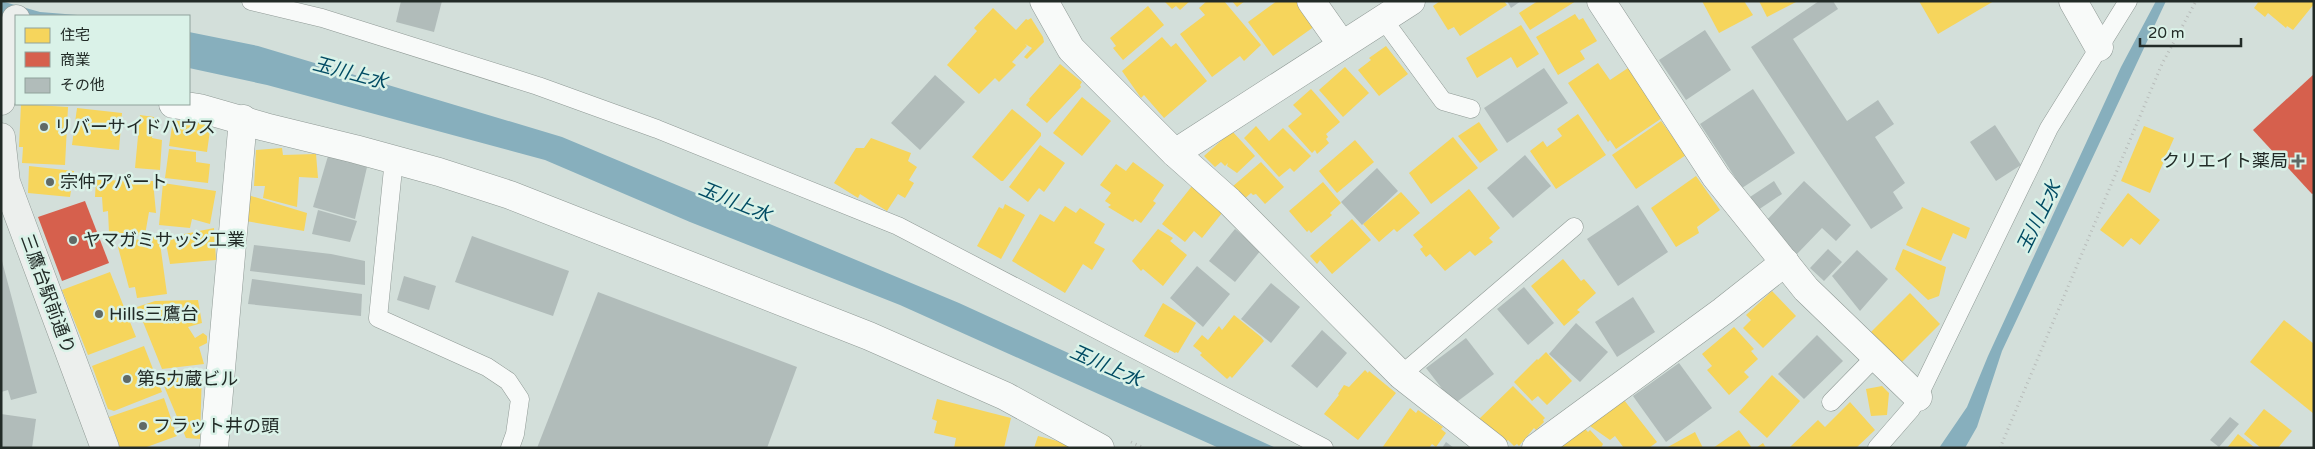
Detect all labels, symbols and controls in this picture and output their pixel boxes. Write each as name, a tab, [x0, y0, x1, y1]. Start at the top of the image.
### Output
legend	[15, 15, 190, 105]
scale bar	[2140, 15, 2241, 47]
text: 20 m	[2148, 24, 2185, 42]
text: 住宅	[60, 26, 90, 44]
text: 商業	[60, 51, 90, 69]
water label: 玉川上水	[310, 53, 391, 94]
text: その他	[60, 76, 105, 94]
place label: リバーサイドハウス	[54, 116, 216, 138]
marker: リバーサイドハウス	[38, 121, 50, 133]
place label: クリエイト薬局	[2162, 150, 2288, 172]
marker: クリエイト薬局	[2292, 155, 2304, 167]
place label: 宗仲アパート	[60, 171, 168, 193]
marker: 宗仲アパート	[44, 176, 56, 188]
water label: 玉川上水	[2012, 176, 2066, 256]
water label: 玉川上水	[696, 178, 776, 227]
place label: ヤマガミサッシ工業	[83, 229, 245, 251]
street label: 三鷹台駅前通り	[16, 231, 80, 357]
marker: ヤマガミサッシ工業	[67, 234, 79, 246]
place label: Hills三鷹台	[109, 303, 199, 325]
marker: Hills三鷹台	[93, 308, 105, 320]
water label: 玉川上水	[1067, 340, 1147, 392]
place label: 第5力蔵ビル	[137, 368, 238, 390]
marker: 第5力蔵ビル	[121, 373, 133, 385]
place label: フラット井の頭	[153, 415, 279, 437]
marker: フラット井の頭	[137, 420, 149, 432]

